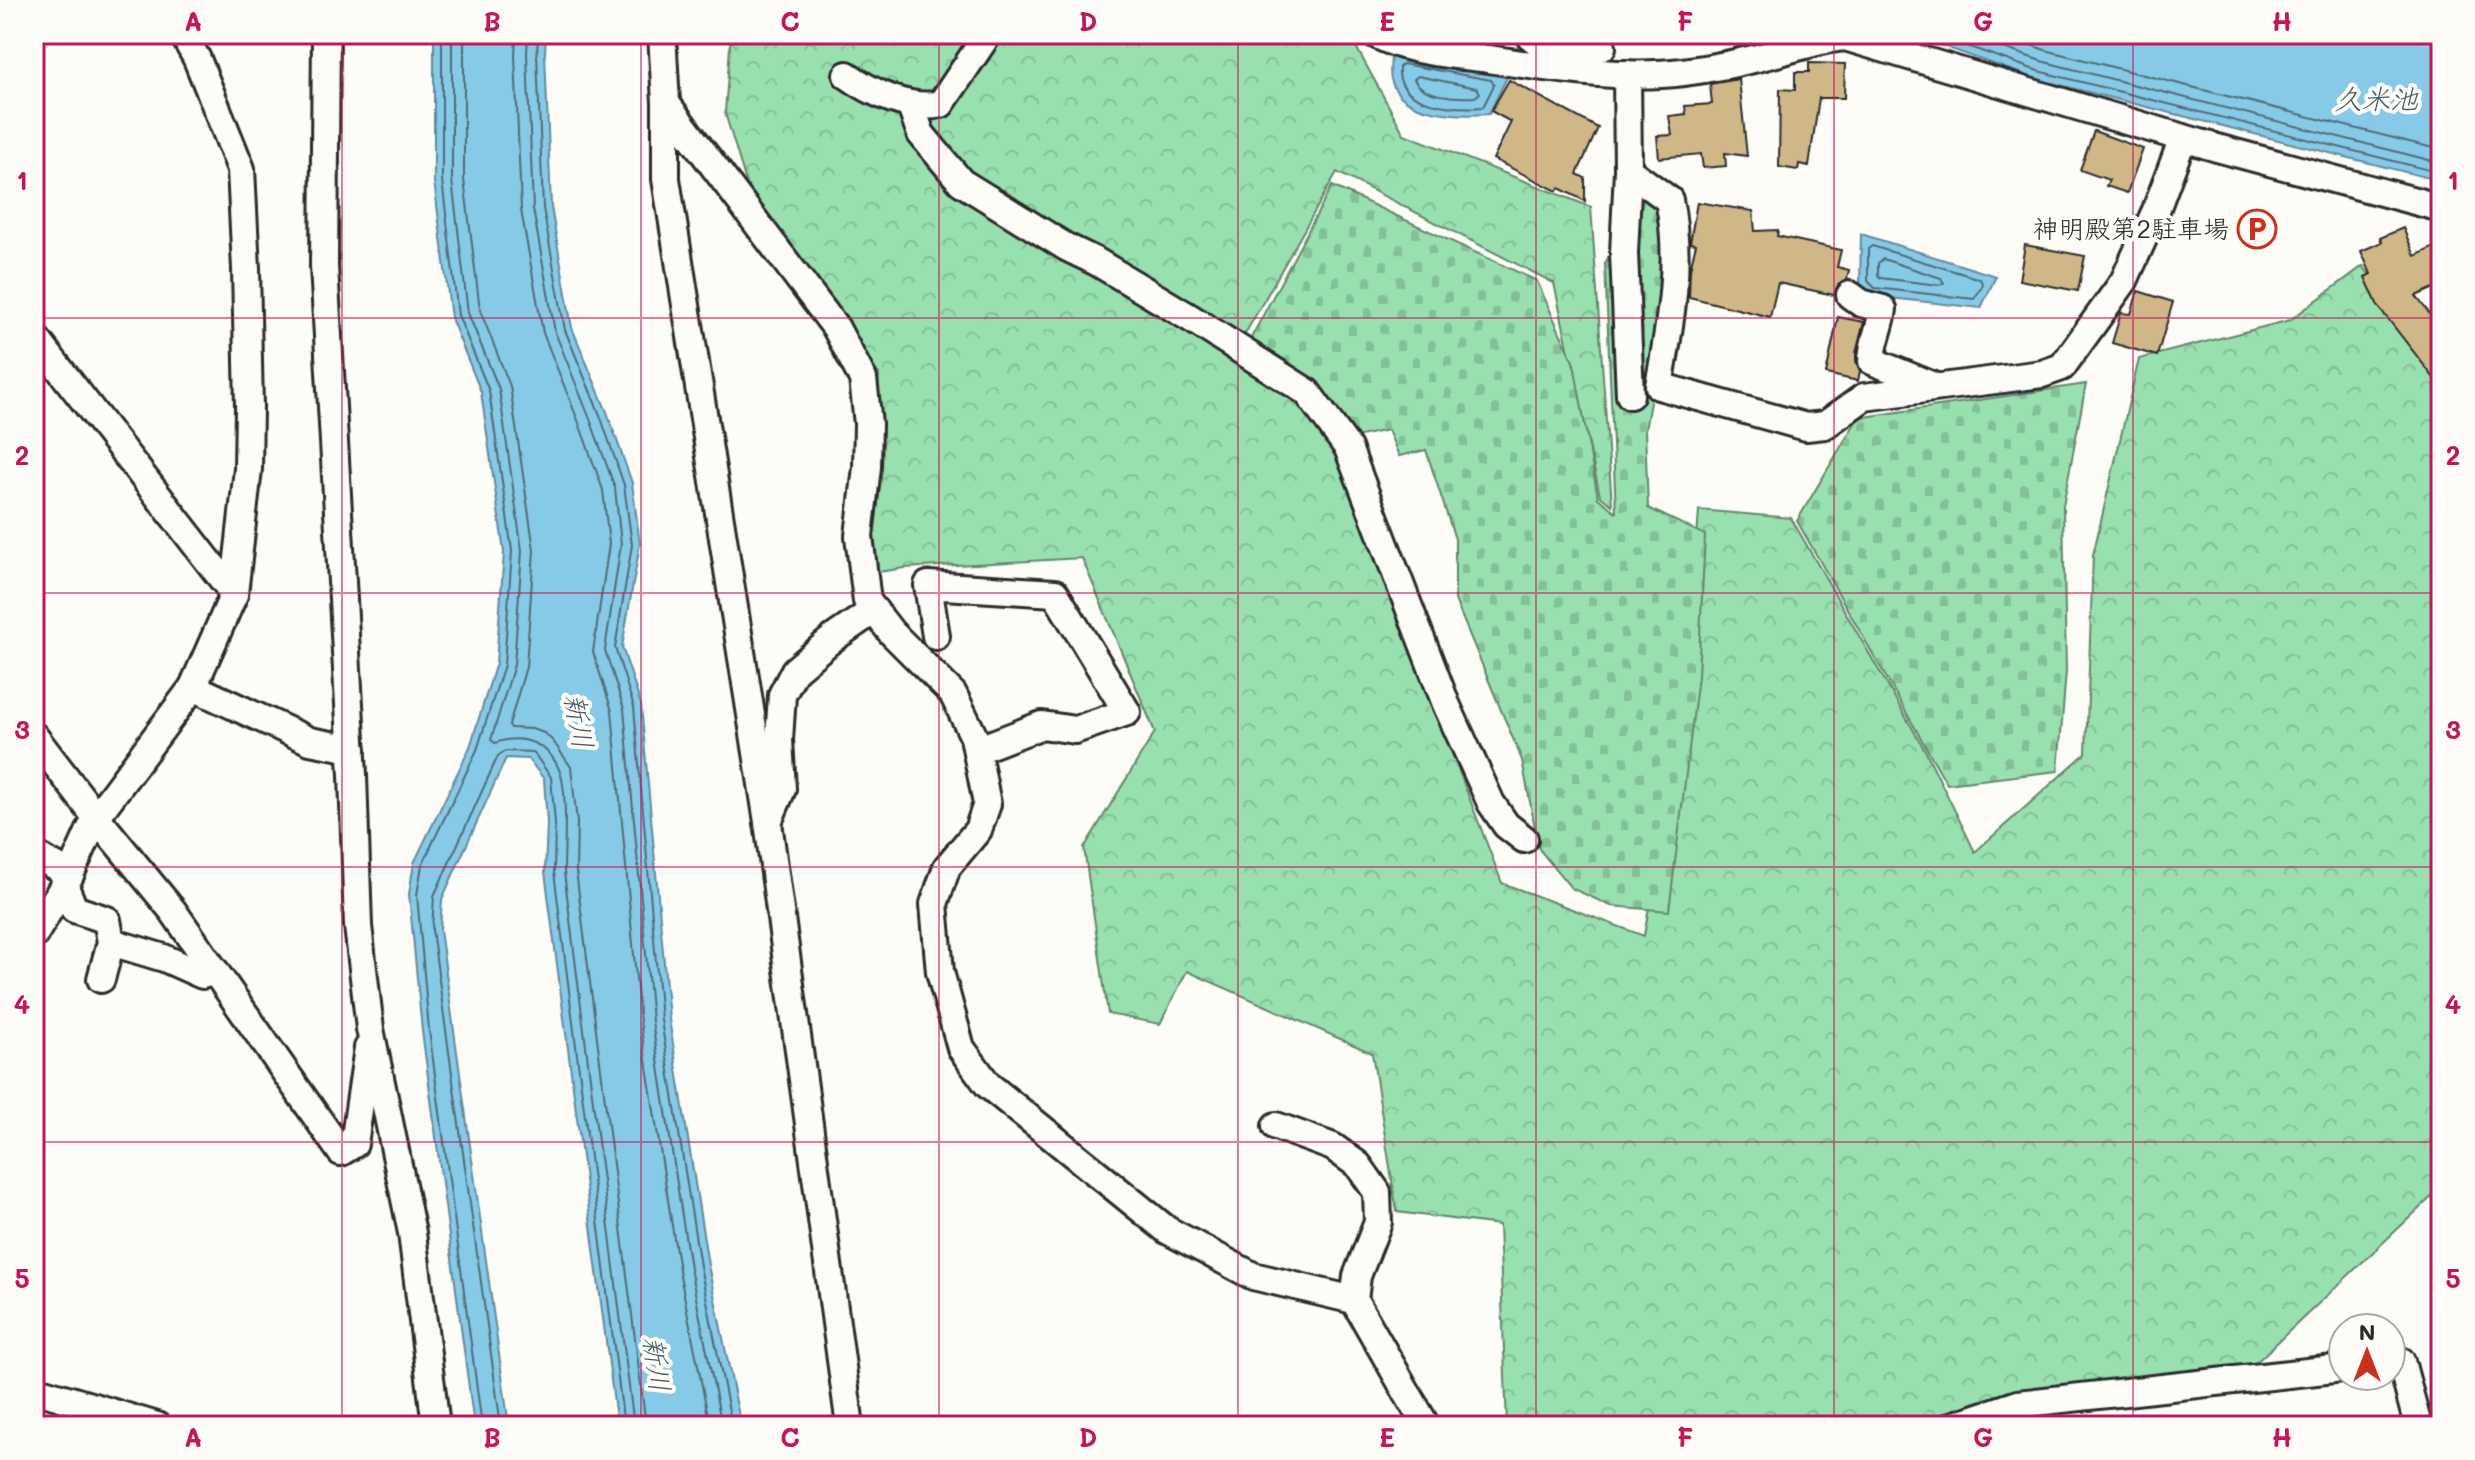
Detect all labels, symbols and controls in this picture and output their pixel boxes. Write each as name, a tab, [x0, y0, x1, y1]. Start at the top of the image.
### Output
text: A	[184, 4, 202, 38]
text: B	[483, 4, 501, 38]
text: C	[780, 4, 800, 38]
text: D	[1079, 4, 1097, 38]
text: E	[1379, 4, 1395, 38]
text: F	[1677, 4, 1693, 38]
text: G	[1973, 4, 1993, 38]
text: H	[2272, 4, 2292, 38]
water label: 久米池	[2334, 80, 2419, 116]
text: 1	[16, 163, 28, 197]
text: 1	[2447, 163, 2459, 197]
parking icon: 神明殿第2駐車場	[2236, 208, 2278, 250]
place label: 神明殿第2駐車場	[2033, 211, 2229, 245]
text: 2	[15, 438, 29, 472]
text: 2	[2446, 438, 2460, 472]
water label: 新川	[557, 690, 603, 752]
text: 3	[14, 712, 30, 746]
text: 3	[2445, 712, 2461, 746]
text: 4	[14, 987, 30, 1021]
text: 4	[2445, 987, 2461, 1021]
text: 5	[14, 1261, 30, 1295]
text: 5	[2445, 1261, 2461, 1295]
north arrow	[2327, 1312, 2407, 1392]
text: N	[2359, 1317, 2375, 1346]
water label: 新川	[636, 1334, 680, 1394]
text: A	[184, 1420, 202, 1454]
text: B	[483, 1420, 501, 1454]
text: C	[780, 1420, 800, 1454]
text: D	[1079, 1420, 1097, 1454]
text: E	[1379, 1420, 1395, 1454]
text: F	[1677, 1420, 1693, 1454]
text: G	[1973, 1420, 1993, 1454]
text: H	[2272, 1420, 2292, 1454]

